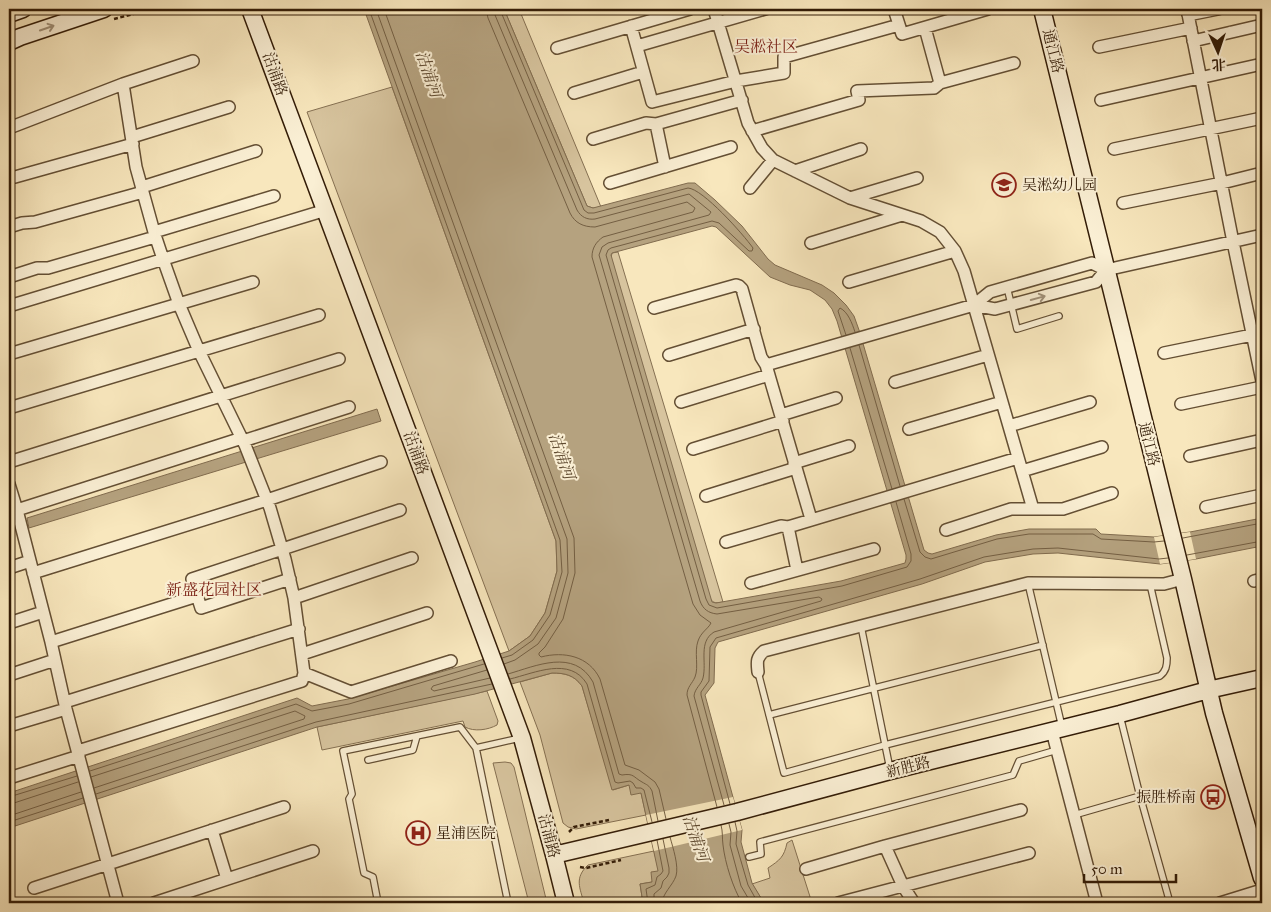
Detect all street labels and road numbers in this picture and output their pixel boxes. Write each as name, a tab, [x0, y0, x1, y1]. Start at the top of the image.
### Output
street label: 通江路	[1039, 27, 1067, 75]
street label: 沽浦路	[259, 50, 291, 98]
street label: 通江路	[1135, 420, 1163, 468]
street label: 沽浦路	[400, 429, 432, 477]
street label: 新胜路	[884, 753, 932, 781]
street label: 沽浦路	[534, 812, 564, 860]

